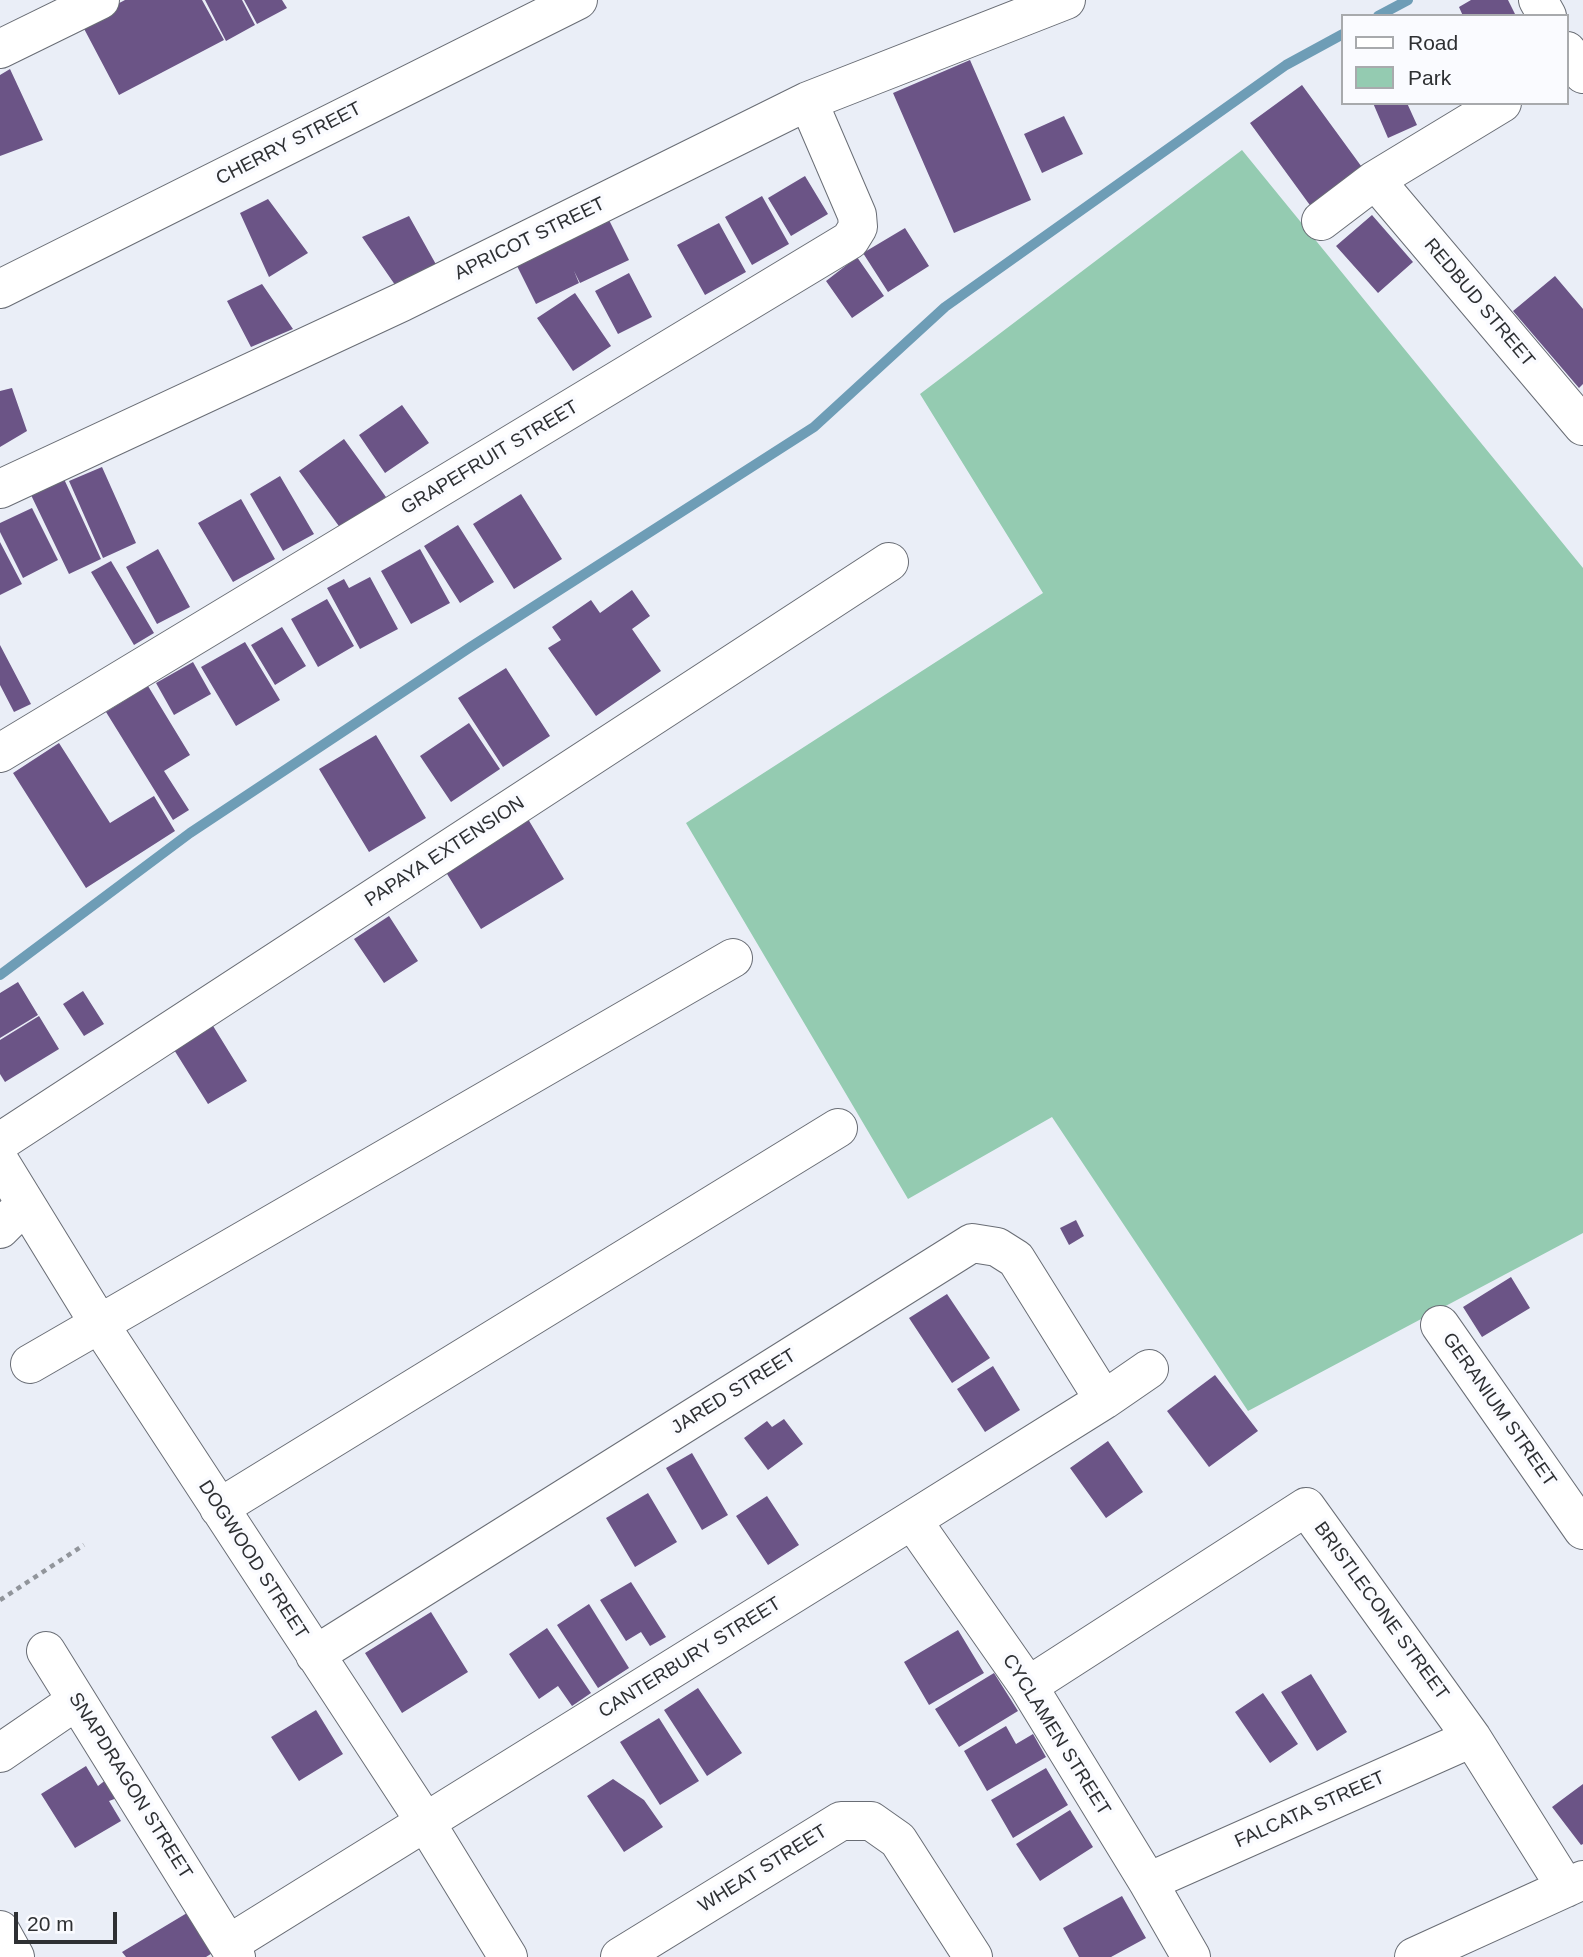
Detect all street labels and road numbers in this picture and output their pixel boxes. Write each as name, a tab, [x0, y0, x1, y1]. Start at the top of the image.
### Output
street label: CHERRY STREET	[212, 97, 366, 191]
street label: APRICOT STREET	[451, 193, 609, 285]
street label: REDBUD STREET	[1419, 234, 1539, 372]
street label: GRAPEFRUIT STREET	[397, 396, 583, 520]
street label: PAPAYA EXTENSION	[361, 792, 529, 912]
street label: GERANIUM STREET	[1437, 1329, 1561, 1491]
street label: JARED STREET	[668, 1345, 800, 1439]
street label: DOGWOOD STREET	[193, 1476, 313, 1644]
street label: BRISTLECONE STREET	[1309, 1518, 1453, 1704]
street label: CANTERBURY STREET	[595, 1592, 785, 1724]
street label: CYCLAMEN STREET	[997, 1650, 1115, 1820]
street label: SNAPDRAGON STREET	[63, 1689, 197, 1883]
street label: FALCATA STREET	[1231, 1767, 1389, 1853]
street label: WHEAT STREET	[694, 1820, 832, 1918]

